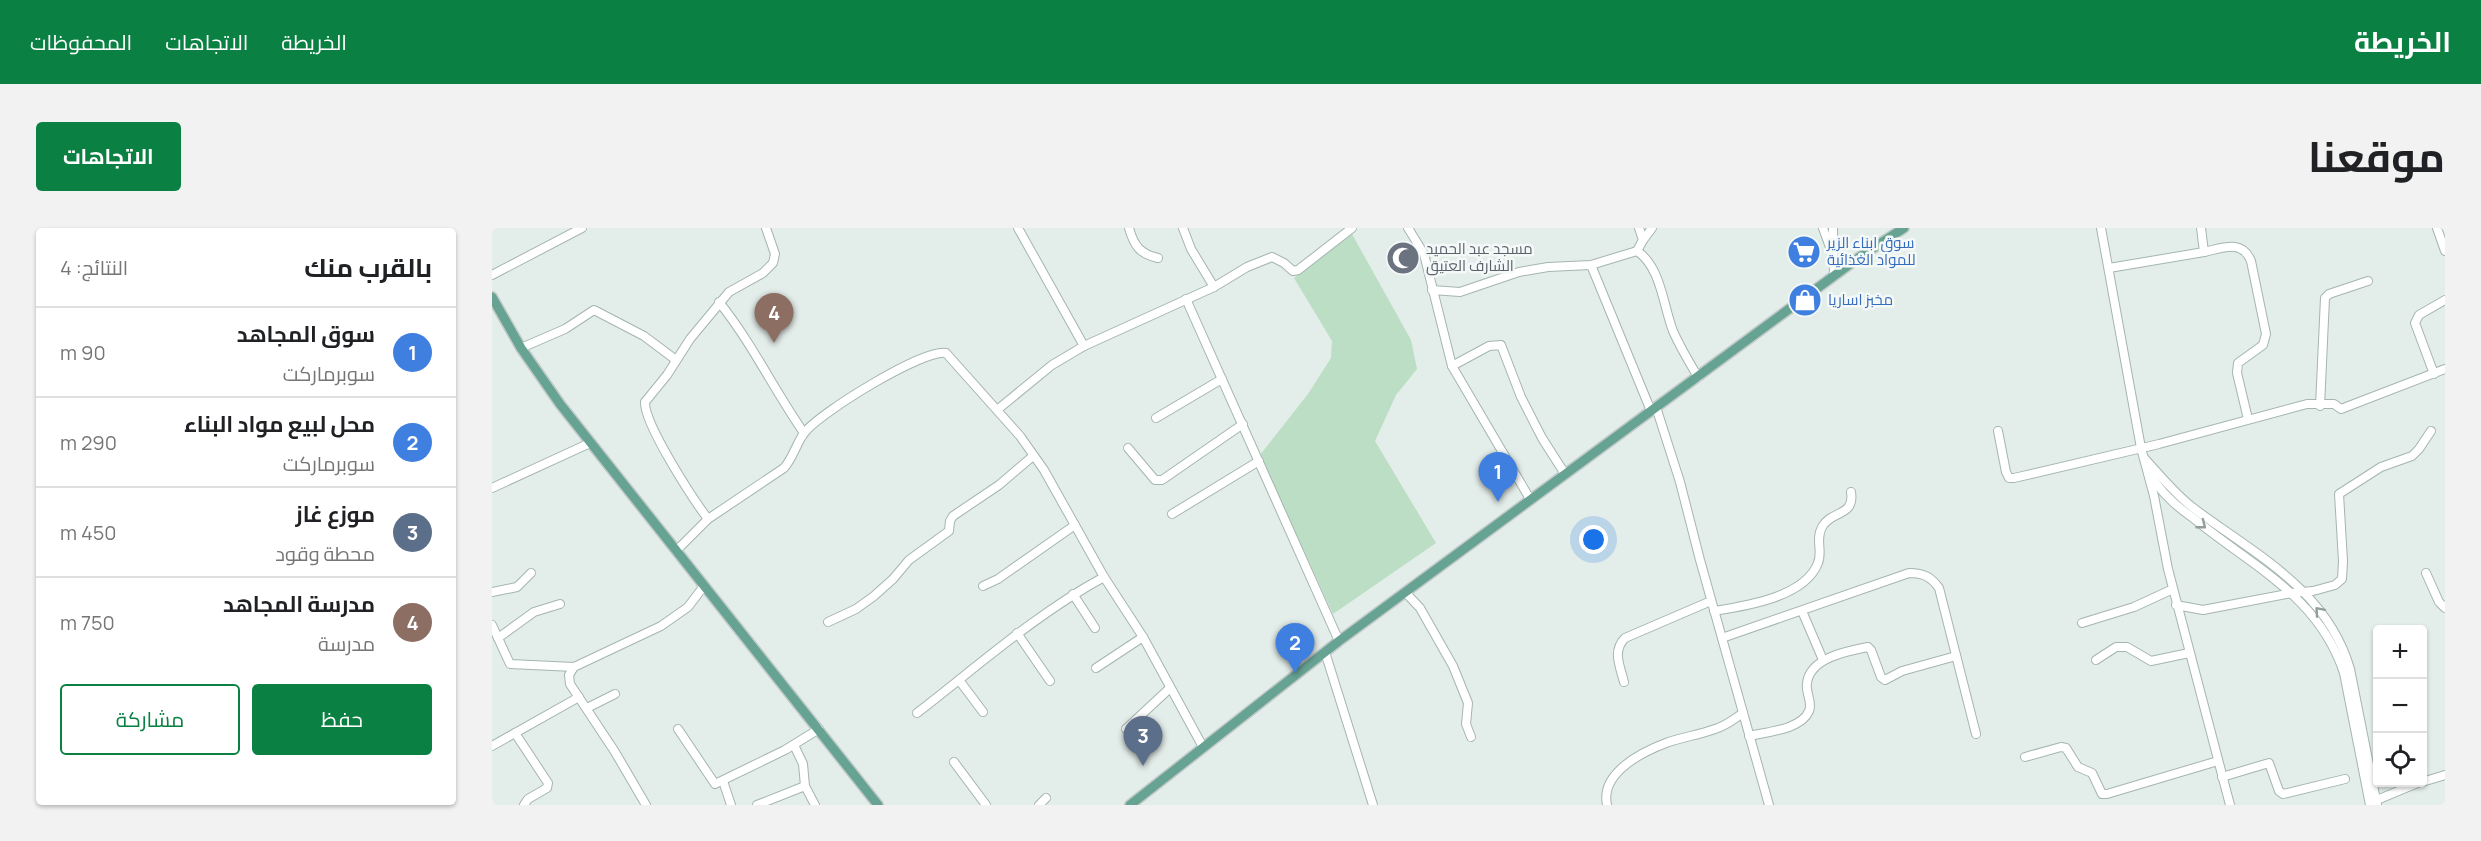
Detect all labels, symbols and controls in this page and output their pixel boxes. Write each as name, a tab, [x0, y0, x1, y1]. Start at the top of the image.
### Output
text: الخريطة	[2354, 22, 2451, 60]
text: المحفوظات	[30, 28, 132, 56]
text: الاتجاهات	[165, 28, 248, 56]
text: الخريطة	[281, 28, 347, 56]
button: الاتجاهات	[36, 122, 181, 191]
text: موقعنا	[2308, 127, 2445, 185]
place label: سوق ابناء الزير للمواد الغذائية	[1826, 232, 1916, 270]
supermarket icon: سوق ابناء الزير للمواد الغذائية	[1786, 234, 1822, 270]
place label: مسجد عبد الحميد الشارف العتيق	[1426, 238, 1533, 276]
mosque icon: مسجد عبد الحميد الشارف العتيق	[1385, 240, 1421, 276]
text: بالقرب منك	[304, 249, 432, 285]
text: النتائج: 4	[60, 254, 128, 281]
shop icon: مخبز اساريا	[1787, 282, 1823, 318]
place label: مخبز اساريا	[1828, 289, 1893, 310]
pin: 4	[754, 294, 794, 343]
text: سوق المجاهد	[237, 319, 375, 349]
text: 90 m	[60, 339, 106, 366]
text: 1	[408, 339, 417, 366]
text: سوبرماركت	[283, 360, 375, 387]
text: محل لبيع مواد البناء	[184, 409, 375, 439]
text: 290 m	[60, 429, 117, 456]
text: 2	[407, 429, 418, 456]
text: سوبرماركت	[283, 450, 375, 477]
pin: 1	[1478, 452, 1518, 502]
text: موزع غاز	[296, 499, 375, 529]
one-way arrow	[2195, 518, 2206, 529]
text: 450 m	[60, 519, 117, 546]
text: 3	[407, 519, 418, 546]
your location	[1579, 525, 1608, 554]
text: محطة وقود	[275, 540, 375, 567]
text: مدرسة المجاهد	[223, 589, 375, 619]
one-way arrow	[2315, 607, 2326, 618]
text: 750 m	[60, 609, 115, 636]
text: 4	[406, 609, 419, 636]
pin: 2	[1276, 624, 1314, 673]
map controls	[2373, 625, 2427, 787]
button: +	[2373, 625, 2427, 679]
text: مدرسة	[318, 630, 375, 657]
button: −	[2373, 679, 2427, 733]
button: مشاركة	[60, 684, 240, 755]
button: حفظ	[252, 684, 432, 755]
pin: 3	[1124, 716, 1162, 766]
button: locate	[2373, 733, 2427, 787]

